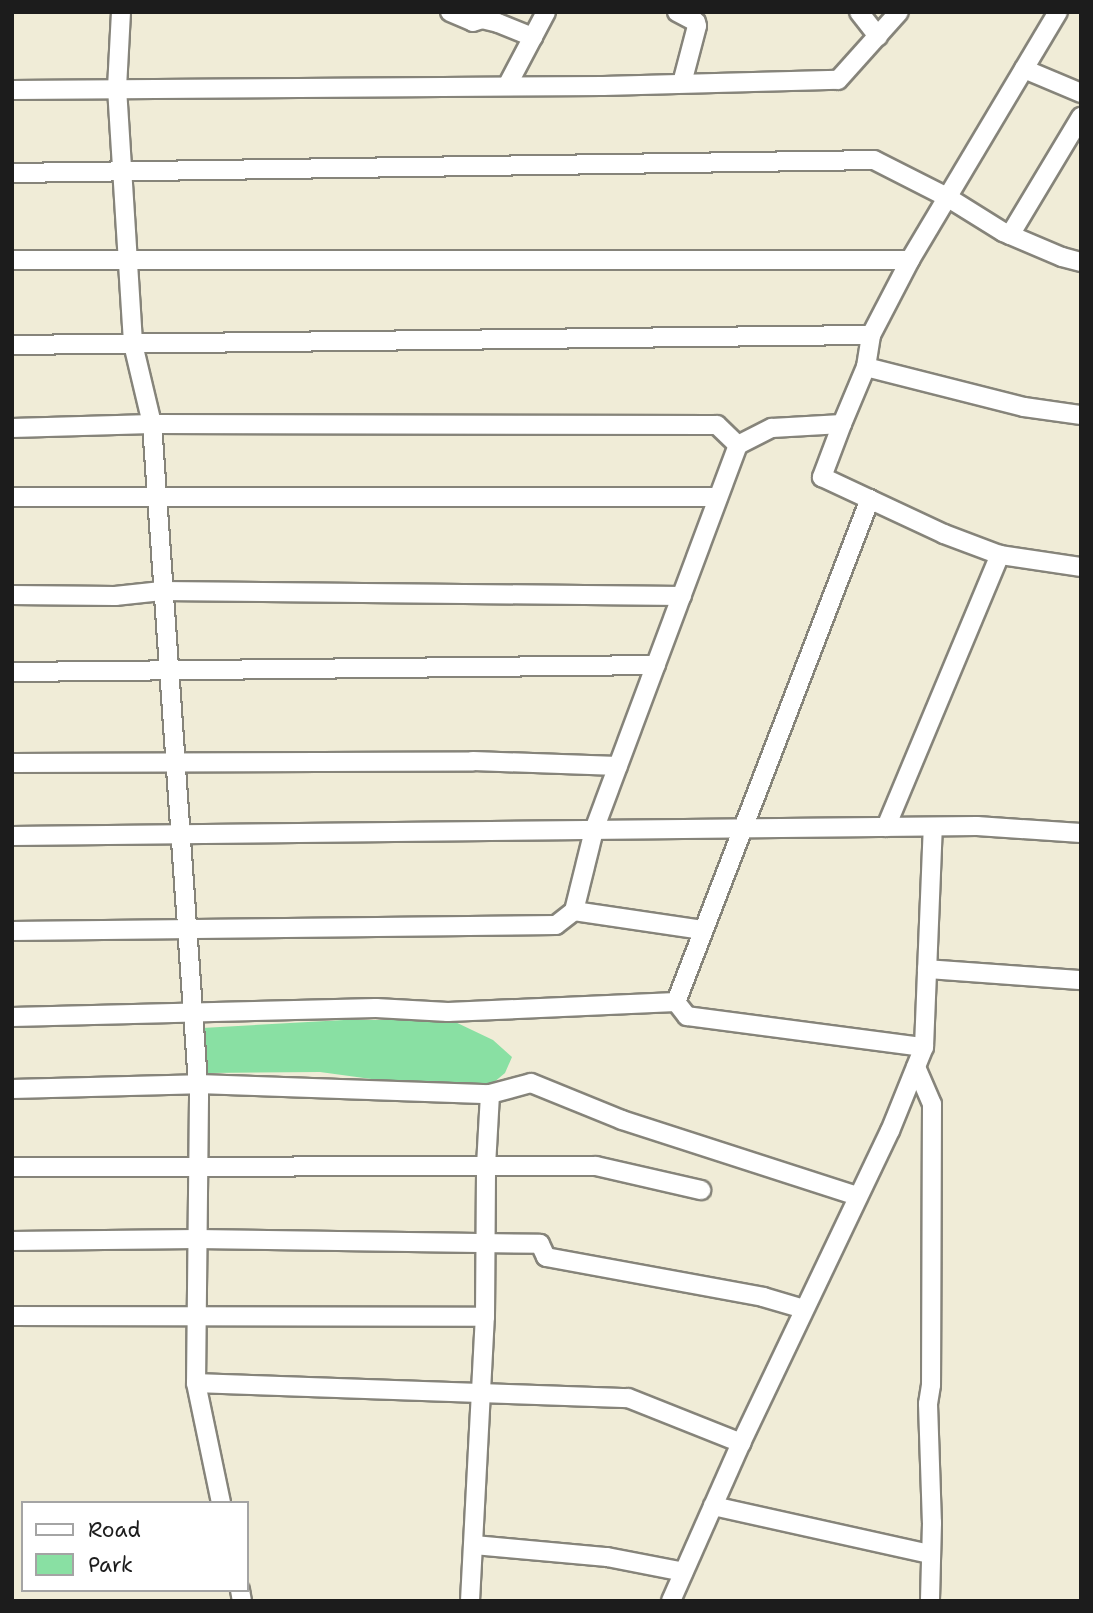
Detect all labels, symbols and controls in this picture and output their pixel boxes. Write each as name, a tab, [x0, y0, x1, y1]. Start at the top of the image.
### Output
legend	[21, 1501, 248, 1592]
text: Road	[88, 1516, 141, 1544]
text: Park	[88, 1551, 133, 1579]

